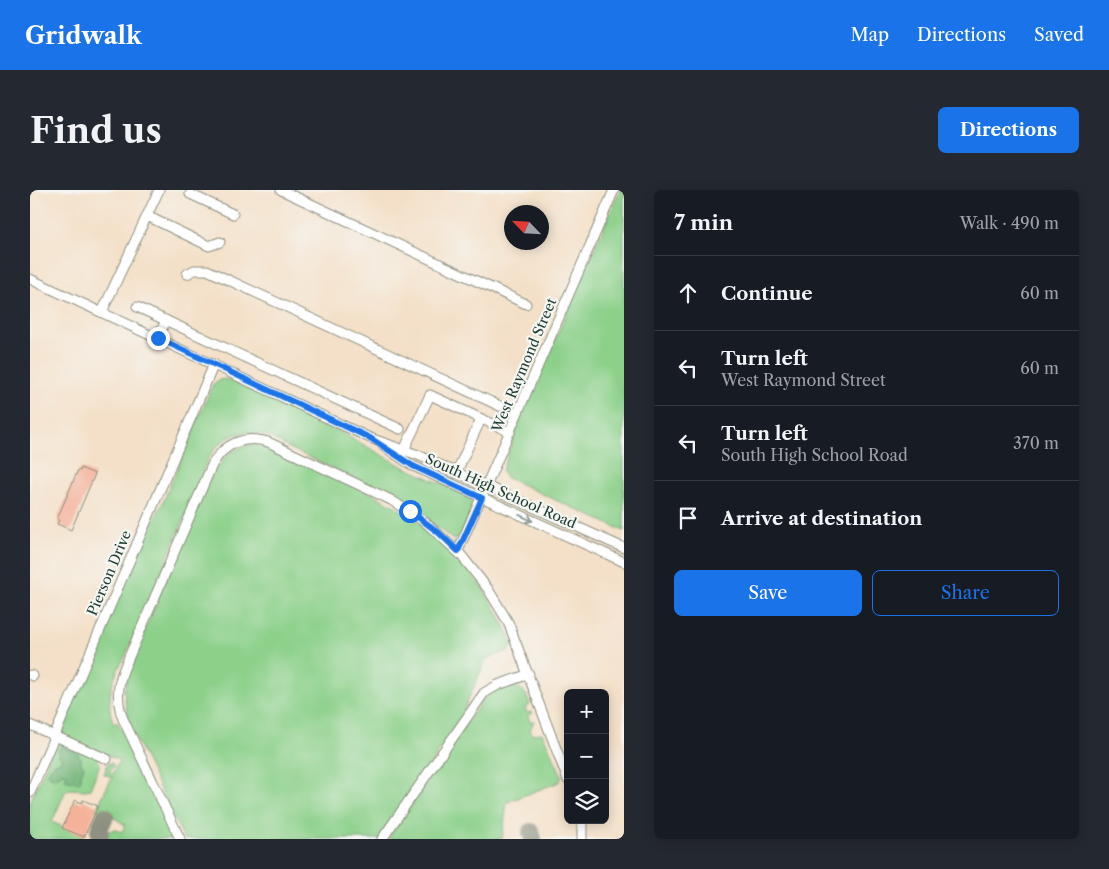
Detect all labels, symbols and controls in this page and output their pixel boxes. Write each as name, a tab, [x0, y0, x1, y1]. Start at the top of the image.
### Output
text: Gridwalk	[25, 21, 142, 50]
text: Map	[850, 24, 889, 46]
text: Directions	[917, 24, 1006, 46]
text: Saved	[1034, 24, 1084, 46]
button: Directions	[938, 107, 1079, 153]
text: Find us	[30, 109, 162, 152]
north arrow	[504, 205, 549, 250]
text: 7 min	[674, 210, 733, 235]
text: Walk · 490 m	[960, 213, 1059, 233]
icon: ahead	[674, 279, 702, 307]
text: Continue	[721, 282, 813, 305]
text: 60 m	[1020, 283, 1059, 303]
street label: West Raymond Street	[487, 295, 560, 436]
route end	[147, 327, 170, 350]
text: Turn left	[721, 347, 808, 370]
icon: left	[674, 354, 702, 382]
text: 60 m	[1020, 358, 1059, 378]
text: West Raymond Street	[721, 370, 886, 390]
text: Turn left	[721, 422, 808, 445]
icon: left	[674, 429, 702, 457]
text: 370 m	[1013, 433, 1059, 453]
text: South High School Road	[721, 445, 908, 465]
street label: South High School Road	[423, 450, 580, 533]
route start	[399, 500, 422, 523]
icon: arrive	[674, 504, 702, 532]
text: Arrive at destination	[721, 507, 922, 530]
one-way arrow	[518, 513, 533, 523]
street label: Pierson Drive	[83, 528, 135, 618]
button: Save	[674, 570, 862, 616]
button: Share	[872, 570, 1059, 616]
map controls	[564, 689, 609, 824]
button: +	[564, 689, 609, 734]
button: −	[564, 734, 609, 779]
button: layers	[564, 779, 609, 824]

